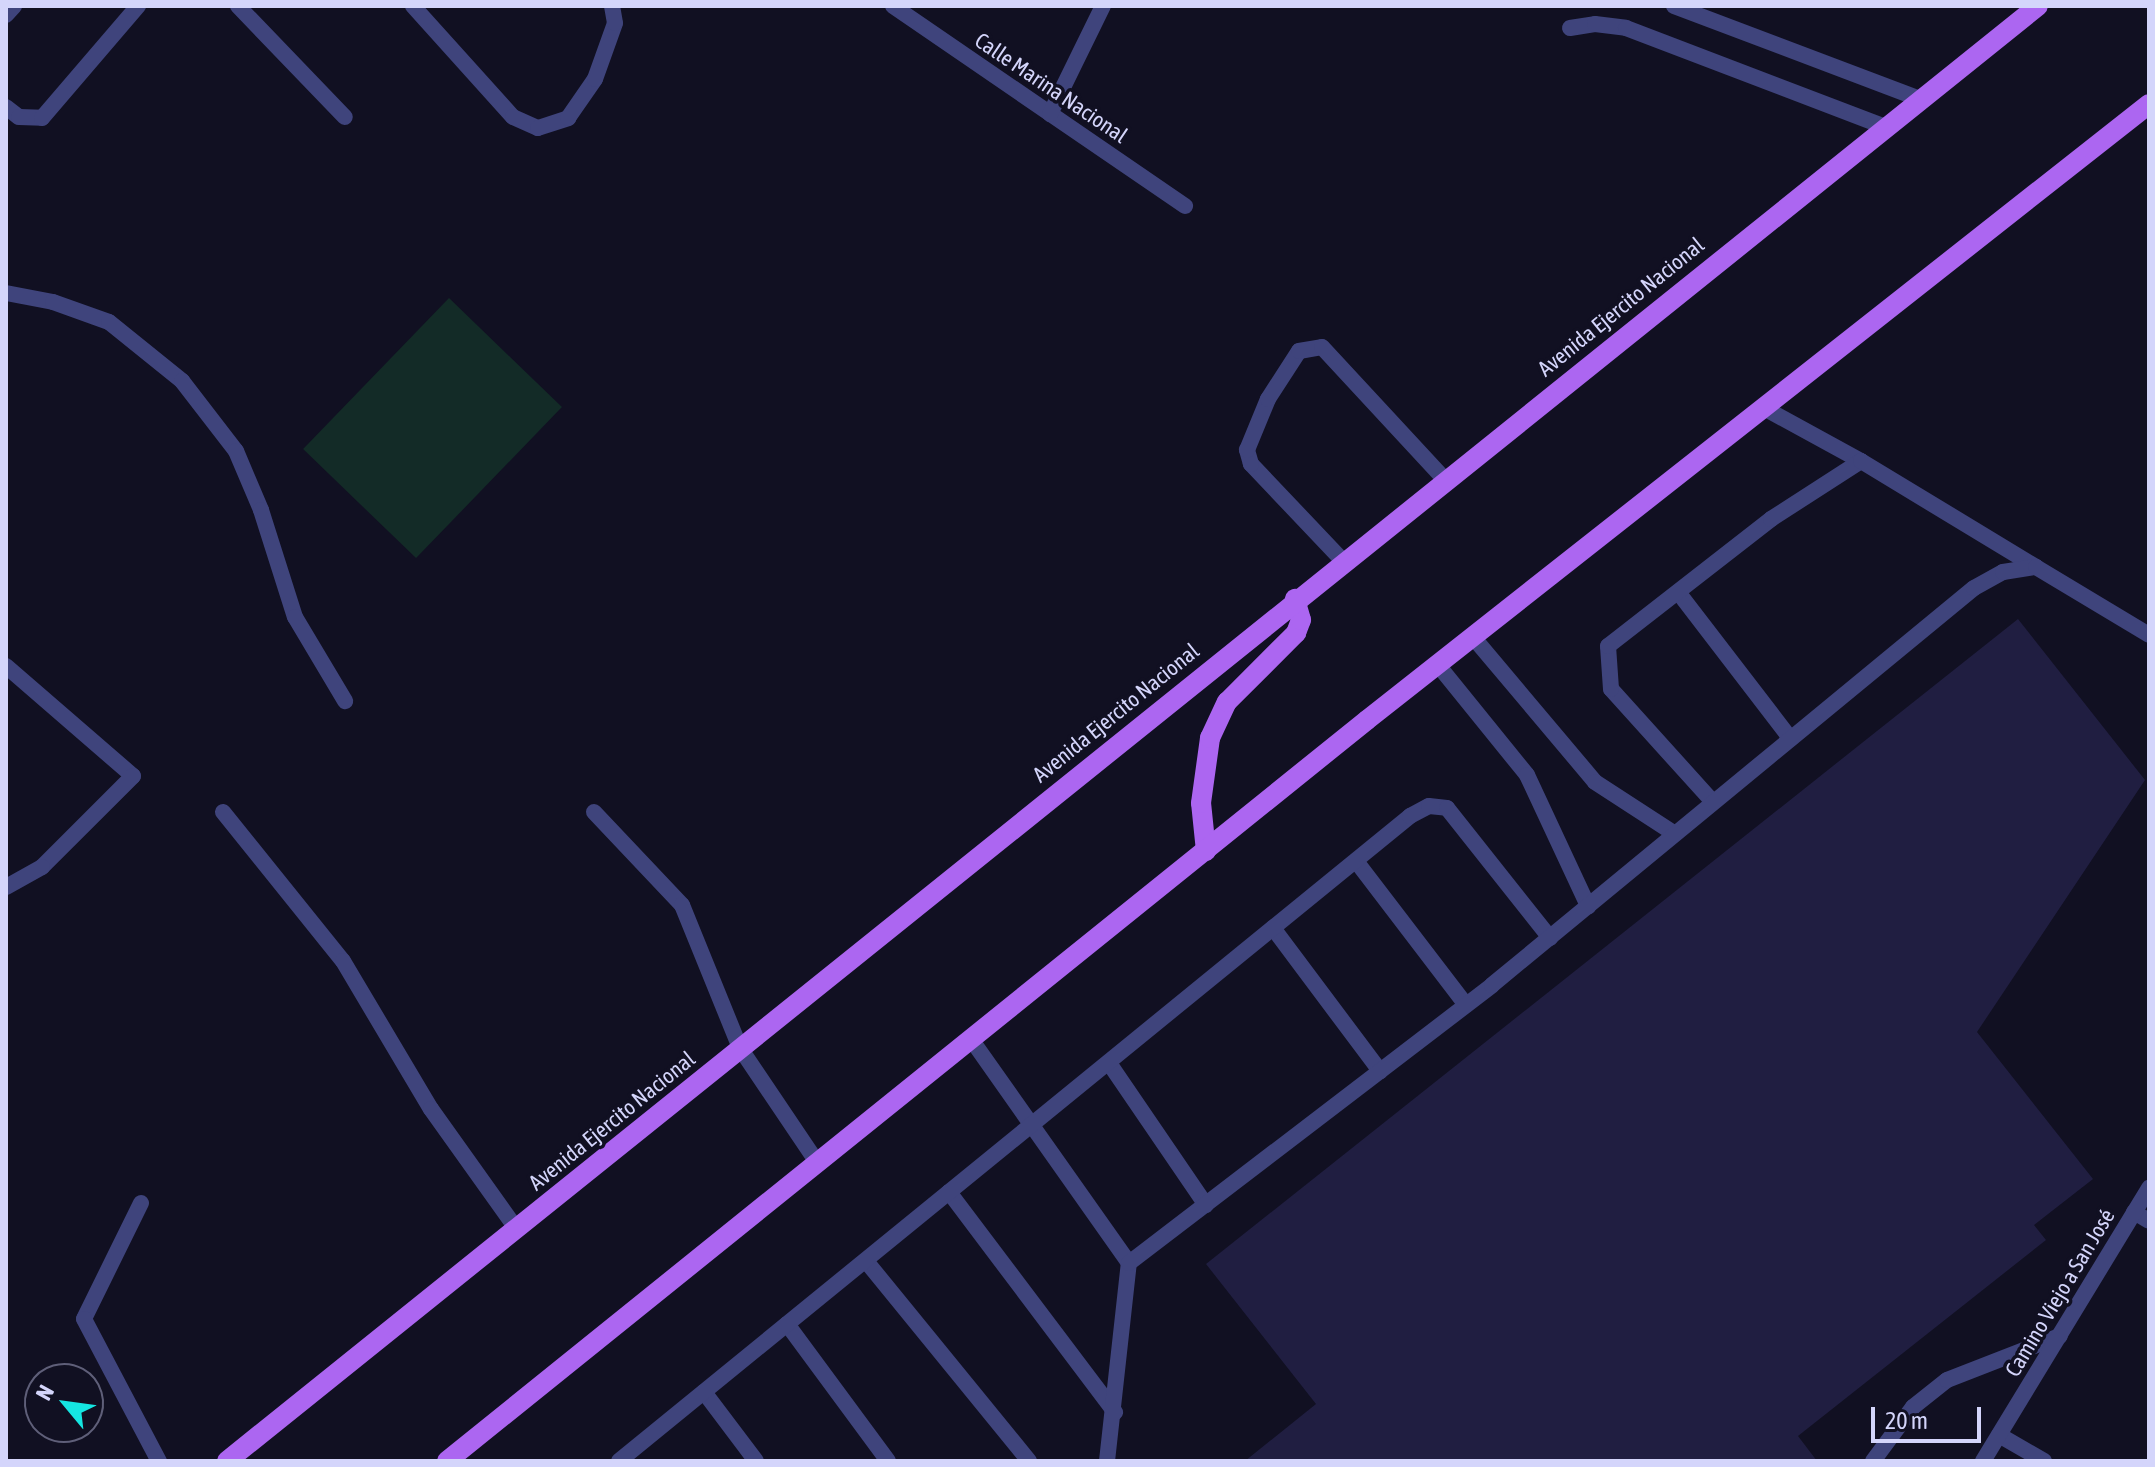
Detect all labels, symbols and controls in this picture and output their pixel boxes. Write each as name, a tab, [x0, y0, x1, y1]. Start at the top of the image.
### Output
street label: Calle Marina Nacional	[970, 27, 1132, 149]
street label: Avenida Ejercito Nacional	[1533, 232, 1709, 382]
street label: Avenida Ejercito Nacional	[1028, 638, 1204, 788]
street label: Avenida Ejercito Nacional	[524, 1046, 700, 1196]
street label: Camino Viejo a San José	[2000, 1204, 2120, 1382]
north arrow	[24, 1363, 104, 1443]
text: N	[30, 1380, 59, 1404]
scale bar	[1875, 1391, 1985, 1441]
text: 20 m	[1885, 1407, 1928, 1434]

